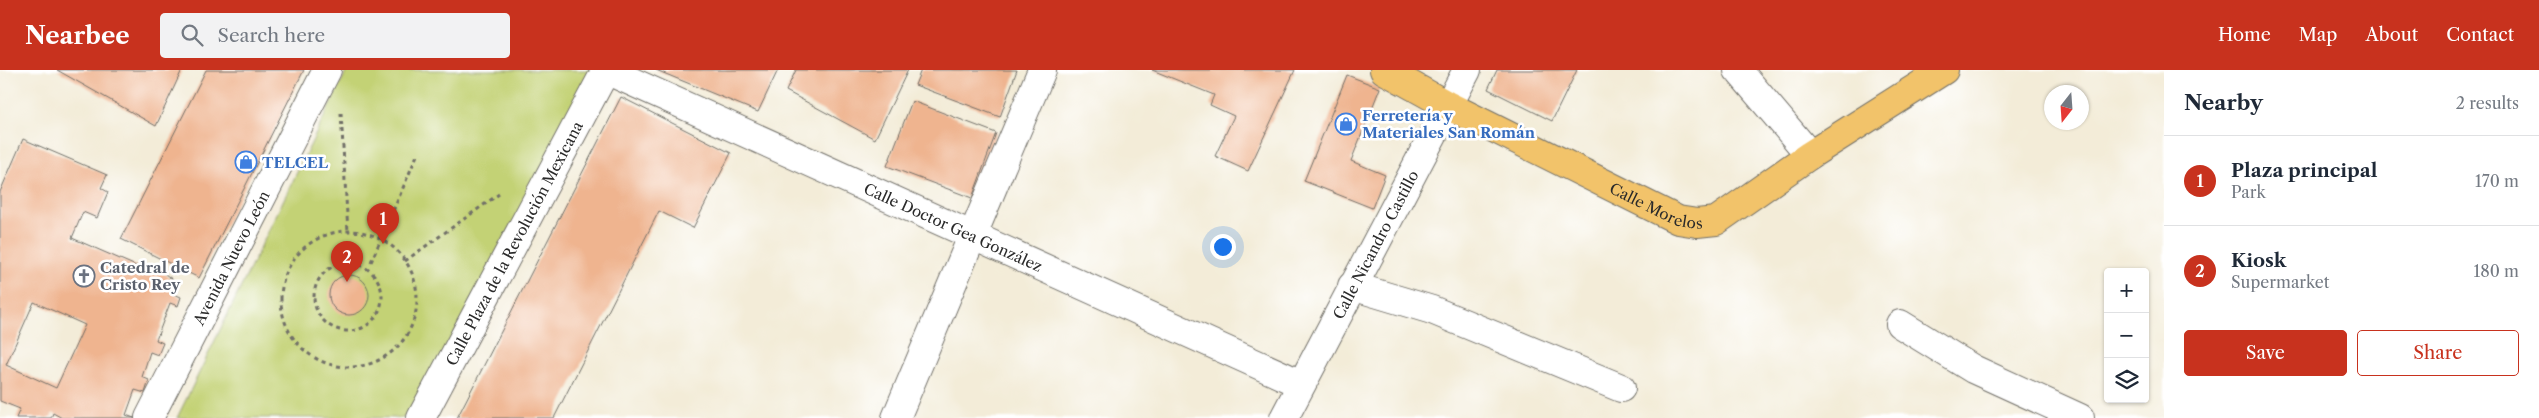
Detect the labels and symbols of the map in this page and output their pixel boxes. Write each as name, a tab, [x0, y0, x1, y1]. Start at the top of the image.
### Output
north arrow	[2044, 85, 2089, 130]
place label: Ferretería y Materiales San Román	[1362, 106, 1536, 142]
shop icon: Ferretería y Materiales San Román	[1334, 112, 1358, 136]
street label: Calle Plaza de la Revolución Mexicana	[441, 118, 587, 369]
shop icon: TELCEL	[234, 150, 258, 174]
place label: TELCEL	[262, 153, 329, 172]
street label: Calle Nicandro Castillo	[1328, 167, 1422, 322]
street label: Calle Doctor Gea González	[861, 178, 1046, 276]
street label: Calle Morelos	[1607, 178, 1703, 233]
street label: Avenida Nuevo León	[188, 187, 273, 329]
pin: 1	[367, 203, 399, 244]
your location	[1210, 234, 1236, 260]
pin: 2	[331, 241, 363, 282]
place label: Catedral de Cristo Rey	[100, 258, 190, 294]
church icon: Catedral de Cristo Rey	[72, 264, 96, 288]

